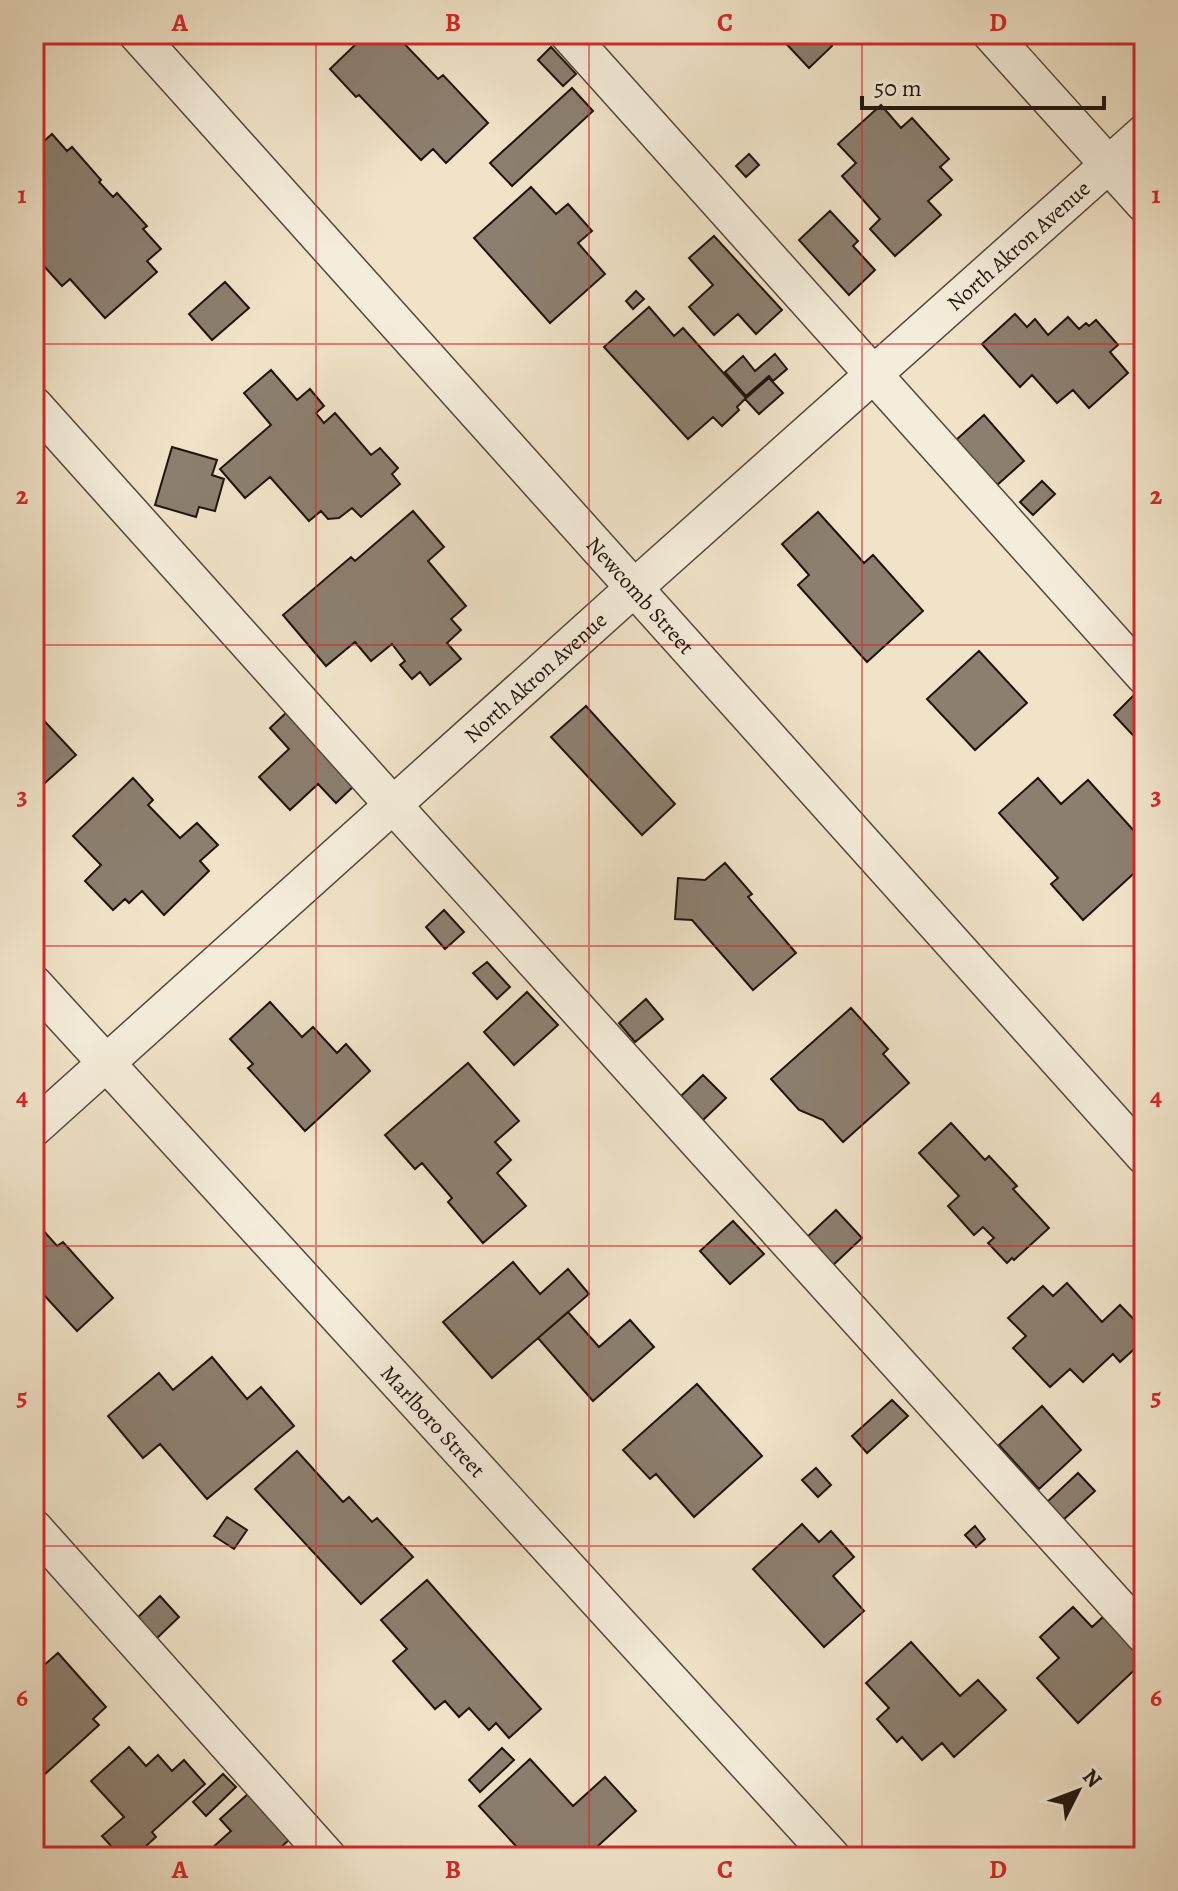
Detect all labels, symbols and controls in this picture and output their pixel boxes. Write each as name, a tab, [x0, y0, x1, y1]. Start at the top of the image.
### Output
text: A	[171, 5, 189, 40]
text: B	[445, 5, 461, 40]
text: C	[717, 5, 733, 40]
text: D	[989, 5, 1007, 40]
scale bar	[862, 60, 1104, 110]
text: 50 m	[874, 72, 922, 104]
street label: North Akron Avenue	[941, 174, 1097, 318]
text: 1	[17, 177, 27, 212]
text: 1	[1151, 177, 1161, 212]
text: 2	[16, 478, 29, 513]
text: 2	[1150, 478, 1163, 513]
street label: Newcomb Street	[579, 531, 701, 661]
street label: North Akron Avenue	[458, 606, 614, 750]
text: 3	[16, 778, 28, 813]
text: 3	[1150, 778, 1162, 813]
text: 4	[16, 1079, 28, 1114]
text: 4	[1150, 1079, 1162, 1114]
street label: Marlboro Street	[374, 1359, 492, 1484]
text: 5	[16, 1379, 28, 1414]
text: 5	[1150, 1379, 1162, 1414]
text: 6	[16, 1680, 28, 1715]
text: 6	[1150, 1680, 1162, 1715]
north arrow	[1038, 1751, 1118, 1831]
text: N	[1076, 1762, 1109, 1794]
text: A	[171, 1852, 189, 1887]
text: B	[445, 1852, 461, 1887]
text: C	[717, 1852, 733, 1887]
text: D	[989, 1852, 1007, 1887]

